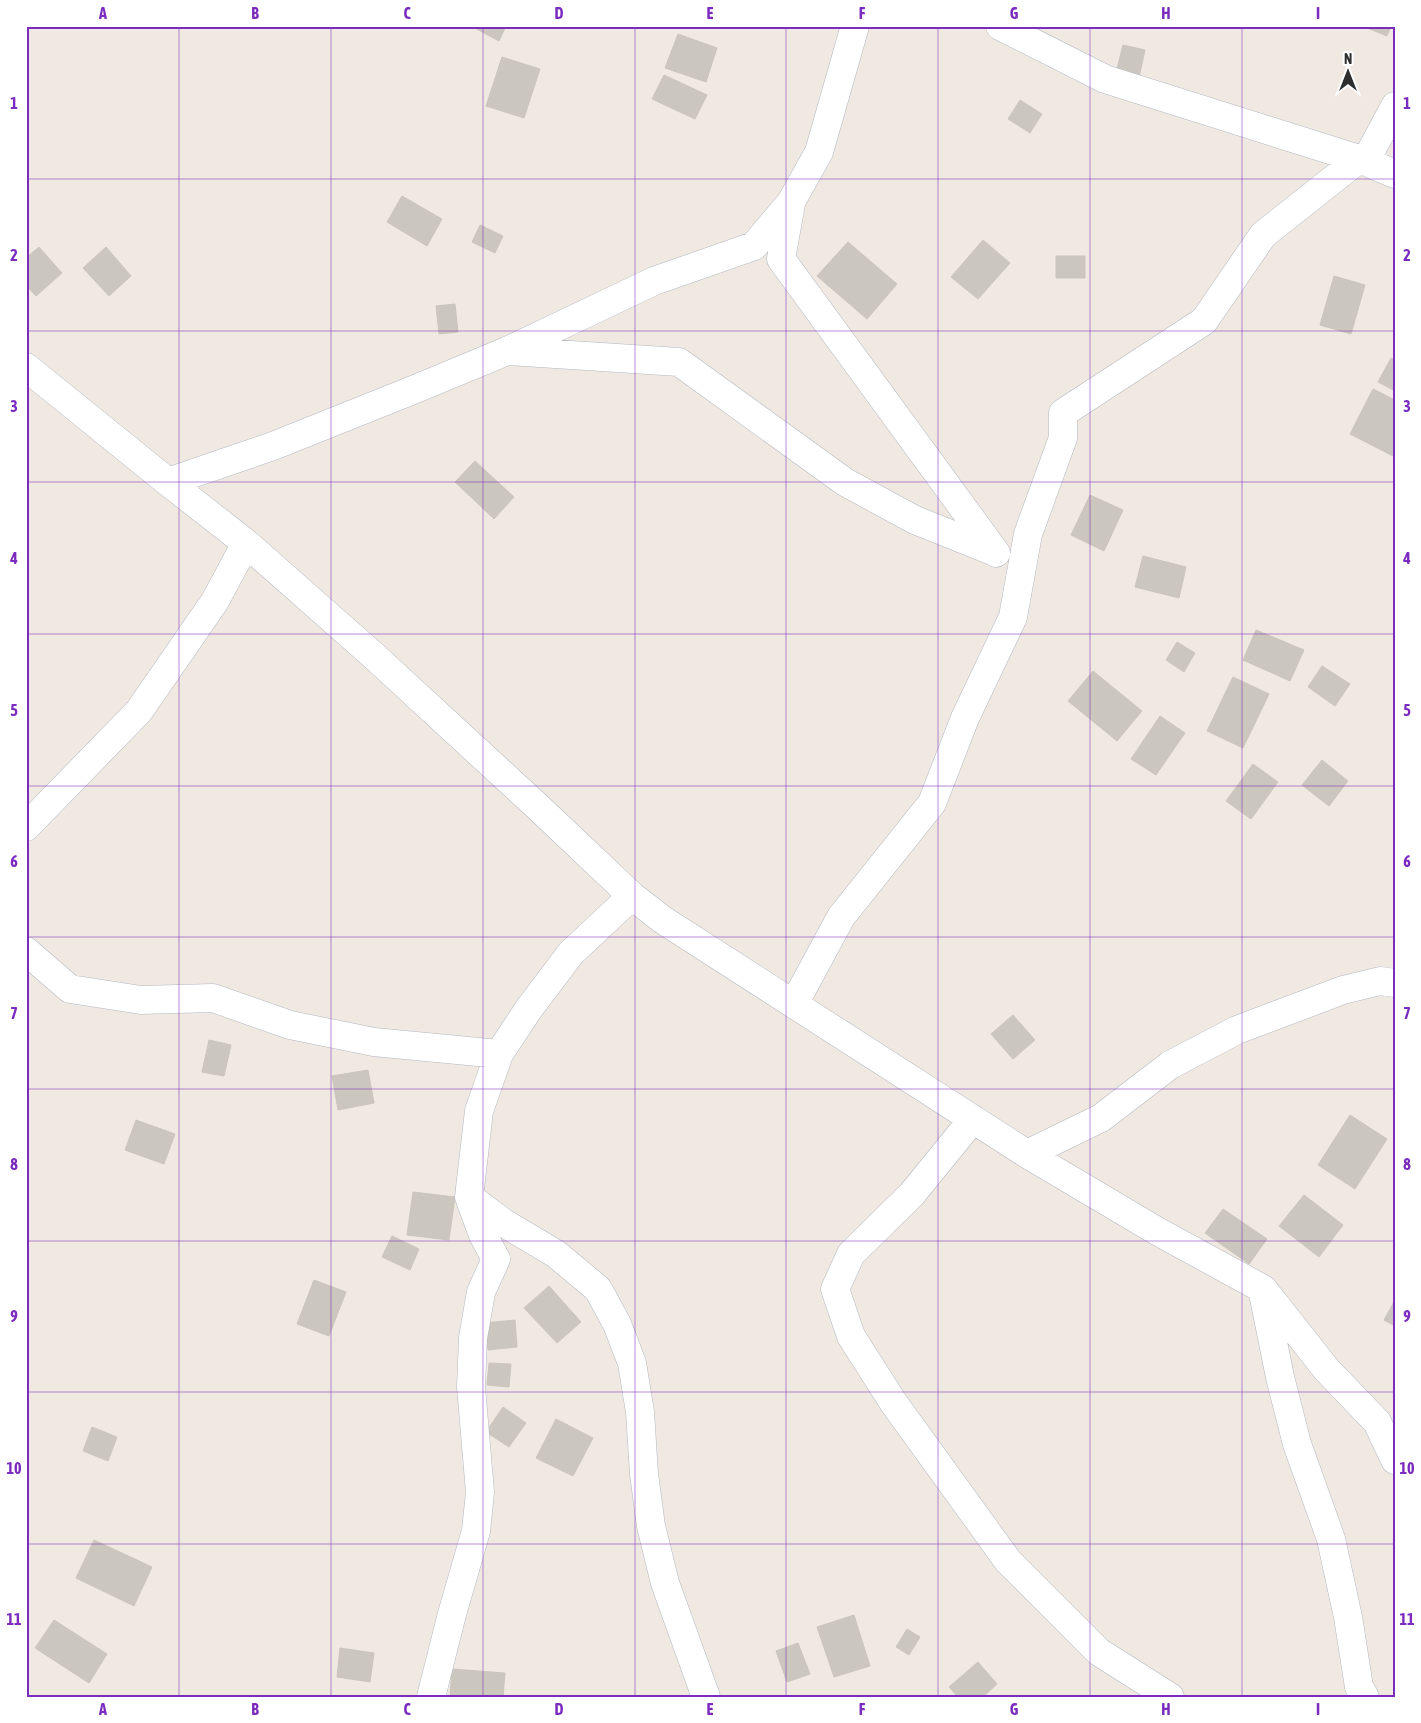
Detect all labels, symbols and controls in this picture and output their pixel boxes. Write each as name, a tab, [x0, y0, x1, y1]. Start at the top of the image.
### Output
text: A	[98, 4, 107, 22]
text: B	[251, 4, 259, 22]
text: C	[403, 4, 411, 22]
text: D	[555, 4, 564, 22]
text: E	[707, 4, 714, 22]
text: F	[859, 4, 866, 22]
text: G	[1010, 4, 1019, 22]
text: H	[1161, 4, 1171, 22]
text: I	[1316, 4, 1320, 22]
north arrow	[1324, 48, 1374, 98]
text: N	[1344, 51, 1352, 67]
text: 1	[10, 94, 18, 112]
text: 1	[1403, 94, 1411, 112]
text: 2	[10, 246, 18, 264]
text: 2	[1403, 246, 1411, 264]
text: 3	[10, 397, 18, 415]
text: 3	[1403, 397, 1411, 415]
text: 4	[9, 549, 18, 567]
text: 4	[1402, 549, 1411, 567]
text: 5	[10, 701, 18, 719]
text: 5	[1403, 701, 1411, 719]
text: 6	[10, 852, 18, 870]
text: 6	[1403, 852, 1411, 870]
text: 7	[10, 1004, 18, 1022]
text: 7	[1403, 1004, 1411, 1022]
text: 8	[10, 1155, 18, 1173]
text: 8	[1403, 1155, 1411, 1173]
text: 9	[10, 1307, 18, 1325]
text: 9	[1403, 1307, 1411, 1325]
text: 10	[6, 1459, 22, 1477]
text: 10	[1399, 1459, 1415, 1477]
text: 11	[6, 1610, 22, 1628]
text: 11	[1399, 1610, 1415, 1628]
text: A	[98, 1700, 107, 1718]
text: B	[251, 1700, 259, 1718]
text: C	[403, 1700, 411, 1718]
text: D	[555, 1700, 564, 1718]
text: E	[707, 1700, 714, 1718]
text: F	[859, 1700, 866, 1718]
text: G	[1010, 1700, 1019, 1718]
text: H	[1161, 1700, 1171, 1718]
text: I	[1316, 1700, 1320, 1718]

